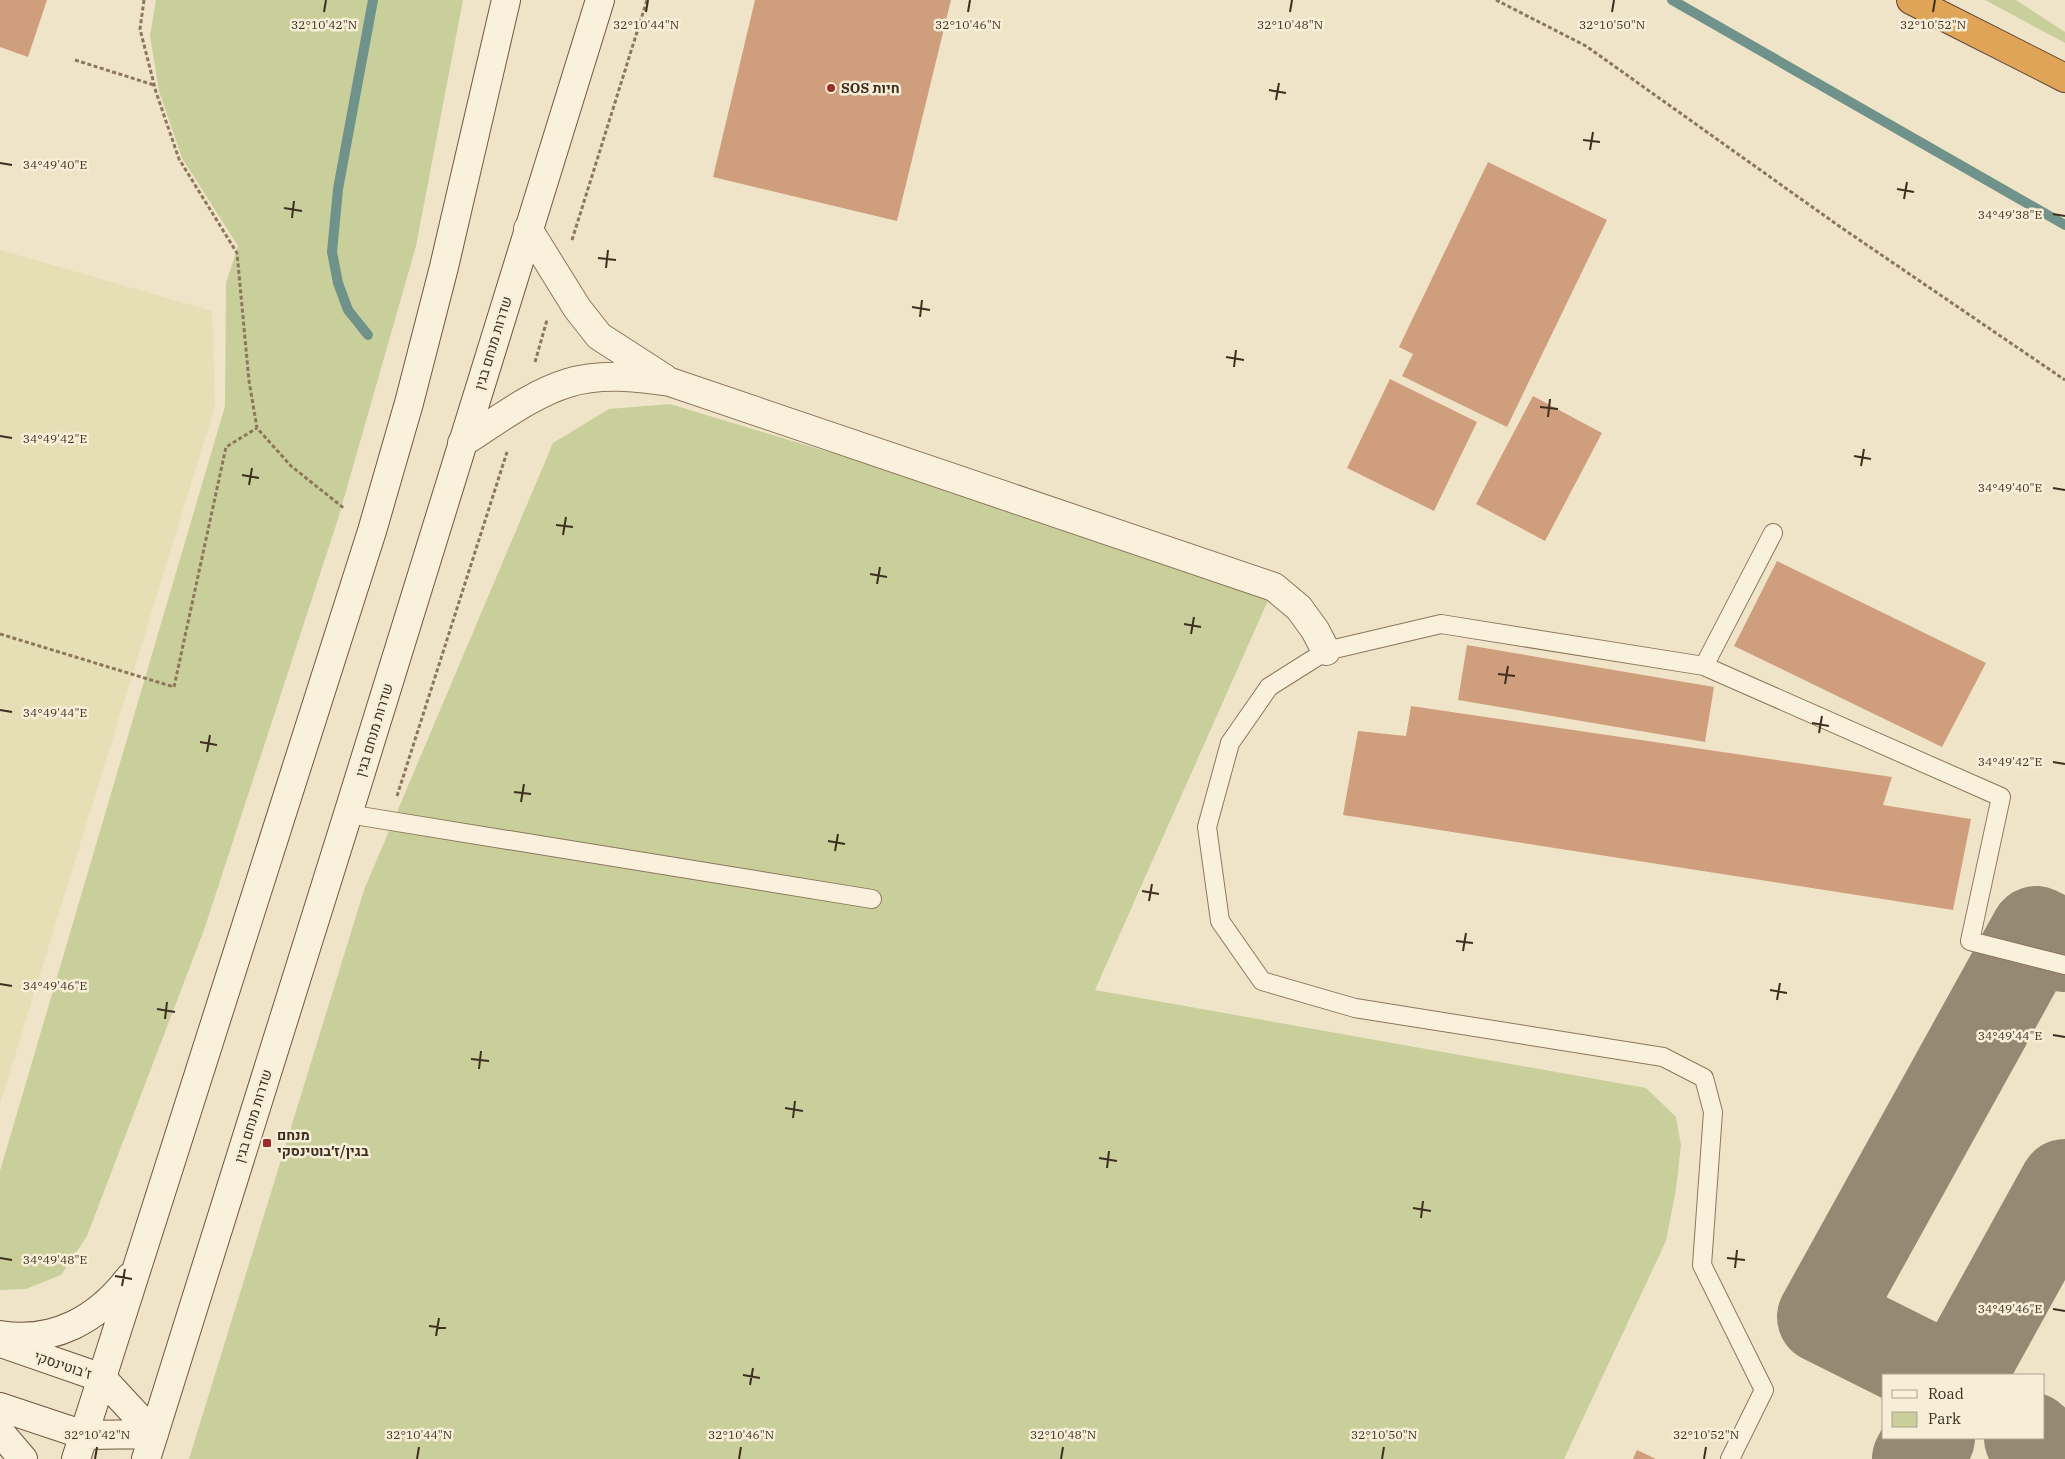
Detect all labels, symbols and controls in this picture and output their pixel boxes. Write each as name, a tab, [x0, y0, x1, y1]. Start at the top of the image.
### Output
text: 32°10'42"N	[291, 17, 357, 32]
text: 32°10'44"N	[613, 17, 679, 32]
text: 32°10'46"N	[935, 17, 1001, 32]
text: 32°10'48"N	[1257, 17, 1323, 32]
text: 32°10'50"N	[1579, 17, 1645, 32]
text: 32°10'52"N	[1900, 17, 1966, 32]
place label: SOS חיות	[841, 79, 900, 97]
marker: SOS חיות	[825, 82, 837, 94]
text: 34°49'40"E	[23, 157, 87, 172]
text: 34°49'38"E	[1978, 207, 2042, 222]
street label: שדרות מנחם בגין	[470, 294, 516, 392]
text: 34°49'42"E	[23, 431, 87, 446]
text: 34°49'40"E	[1978, 480, 2042, 495]
street label: שדרות מנחם בגין	[351, 681, 397, 779]
text: 34°49'44"E	[23, 705, 87, 720]
text: 34°49'42"E	[1978, 754, 2042, 769]
text: 34°49'46"E	[23, 978, 87, 993]
text: 34°49'44"E	[1978, 1028, 2042, 1043]
street label: שדרות מנחם בגין	[230, 1067, 276, 1165]
place label: מנחם בגין/ז׳בוטינסקי	[277, 1126, 369, 1160]
marker: מנחם בגין/ז׳בוטינסקי	[261, 1137, 273, 1149]
text: 34°49'48"E	[23, 1252, 87, 1267]
text: 34°49'46"E	[1978, 1301, 2042, 1316]
street label: ז'בוטינסקי	[32, 1347, 94, 1383]
legend	[1882, 1374, 2045, 1439]
text: Road	[1928, 1384, 1964, 1403]
text: Park	[1928, 1409, 1961, 1428]
text: 32°10'42"N	[64, 1427, 130, 1442]
text: 32°10'44"N	[386, 1427, 452, 1442]
text: 32°10'46"N	[708, 1427, 774, 1442]
text: 32°10'48"N	[1030, 1427, 1096, 1442]
text: 32°10'50"N	[1351, 1427, 1417, 1442]
text: 32°10'52"N	[1673, 1427, 1739, 1442]

